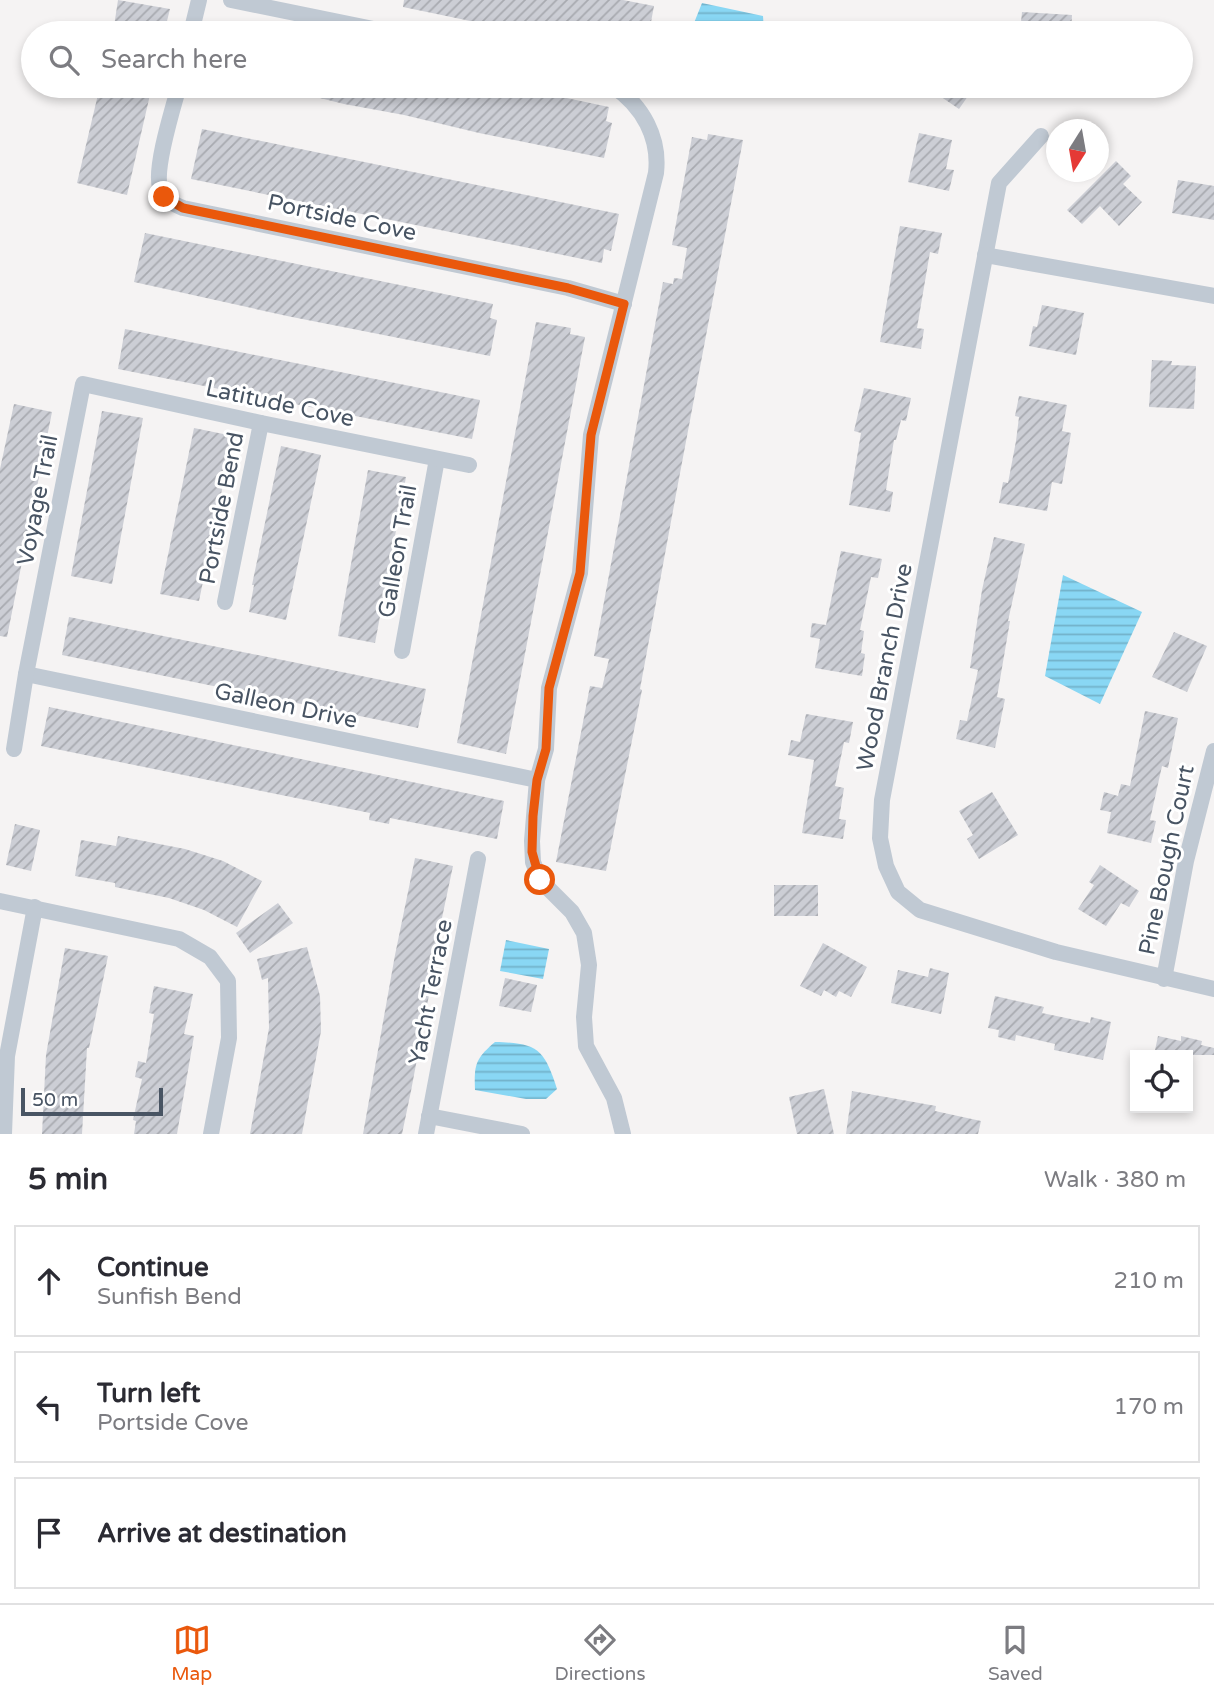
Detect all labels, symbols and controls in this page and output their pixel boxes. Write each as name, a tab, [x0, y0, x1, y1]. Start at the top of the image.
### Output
search box	[21, 21, 1193, 98]
icon: search	[45, 41, 83, 79]
text: Search here	[101, 44, 247, 75]
north arrow	[1046, 119, 1109, 182]
route end	[148, 181, 179, 212]
street label: Portside Cove	[265, 189, 419, 247]
street label: Latitude Cove	[203, 375, 357, 433]
street label: Portside Bend	[194, 430, 250, 587]
street label: Voyage Trail	[12, 432, 64, 568]
street label: Galleon Trail	[373, 482, 423, 620]
street label: Wood Branch Drive	[851, 561, 919, 773]
street label: Galleon Drive	[212, 677, 360, 735]
street label: Pine Bough Court	[1133, 762, 1201, 958]
route start	[524, 864, 555, 895]
street label: Yacht Terrace	[403, 917, 459, 1067]
map controls	[1130, 1050, 1193, 1113]
button: locate	[1130, 1050, 1193, 1113]
scale bar	[21, 1085, 163, 1117]
text: 50 m	[32, 1089, 78, 1111]
text: 5 min	[28, 1161, 108, 1198]
text: Walk · 380 m	[1044, 1166, 1186, 1194]
text: Continue	[97, 1252, 209, 1283]
icon: ahead	[30, 1262, 68, 1300]
text: 210 m	[1114, 1267, 1184, 1295]
text: Sunfish Bend	[97, 1283, 242, 1311]
text: Turn left	[97, 1378, 200, 1409]
icon: left	[30, 1388, 68, 1426]
text: 170 m	[1114, 1393, 1184, 1421]
text: Portside Cove	[97, 1409, 248, 1437]
icon: arrive	[30, 1514, 68, 1552]
text: Arrive at destination	[97, 1518, 347, 1549]
tab: Map	[171, 1621, 212, 1685]
tab: Directions	[555, 1621, 646, 1685]
tab: Saved	[988, 1621, 1043, 1685]

